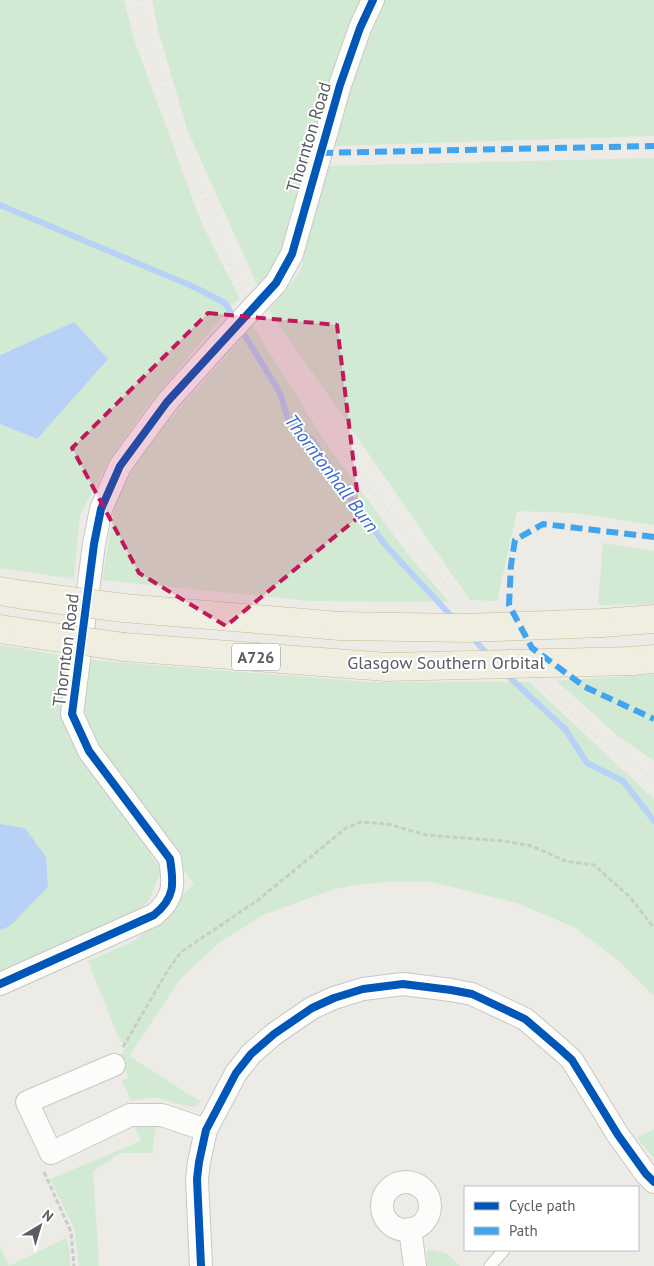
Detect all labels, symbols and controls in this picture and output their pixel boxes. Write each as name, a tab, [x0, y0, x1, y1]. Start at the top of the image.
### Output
street label: Thornton Road	[281, 79, 336, 195]
water label: Thorntonhall Burn	[280, 409, 384, 537]
street label: Thornton Road	[47, 592, 84, 708]
road number: A726	[232, 644, 280, 670]
street label: Glasgow Southern Orbital	[347, 651, 546, 674]
legend	[464, 1186, 639, 1251]
text: Cycle path	[509, 1196, 575, 1215]
north arrow	[15, 1201, 65, 1251]
text: N	[39, 1206, 57, 1226]
text: Path	[509, 1221, 538, 1240]

